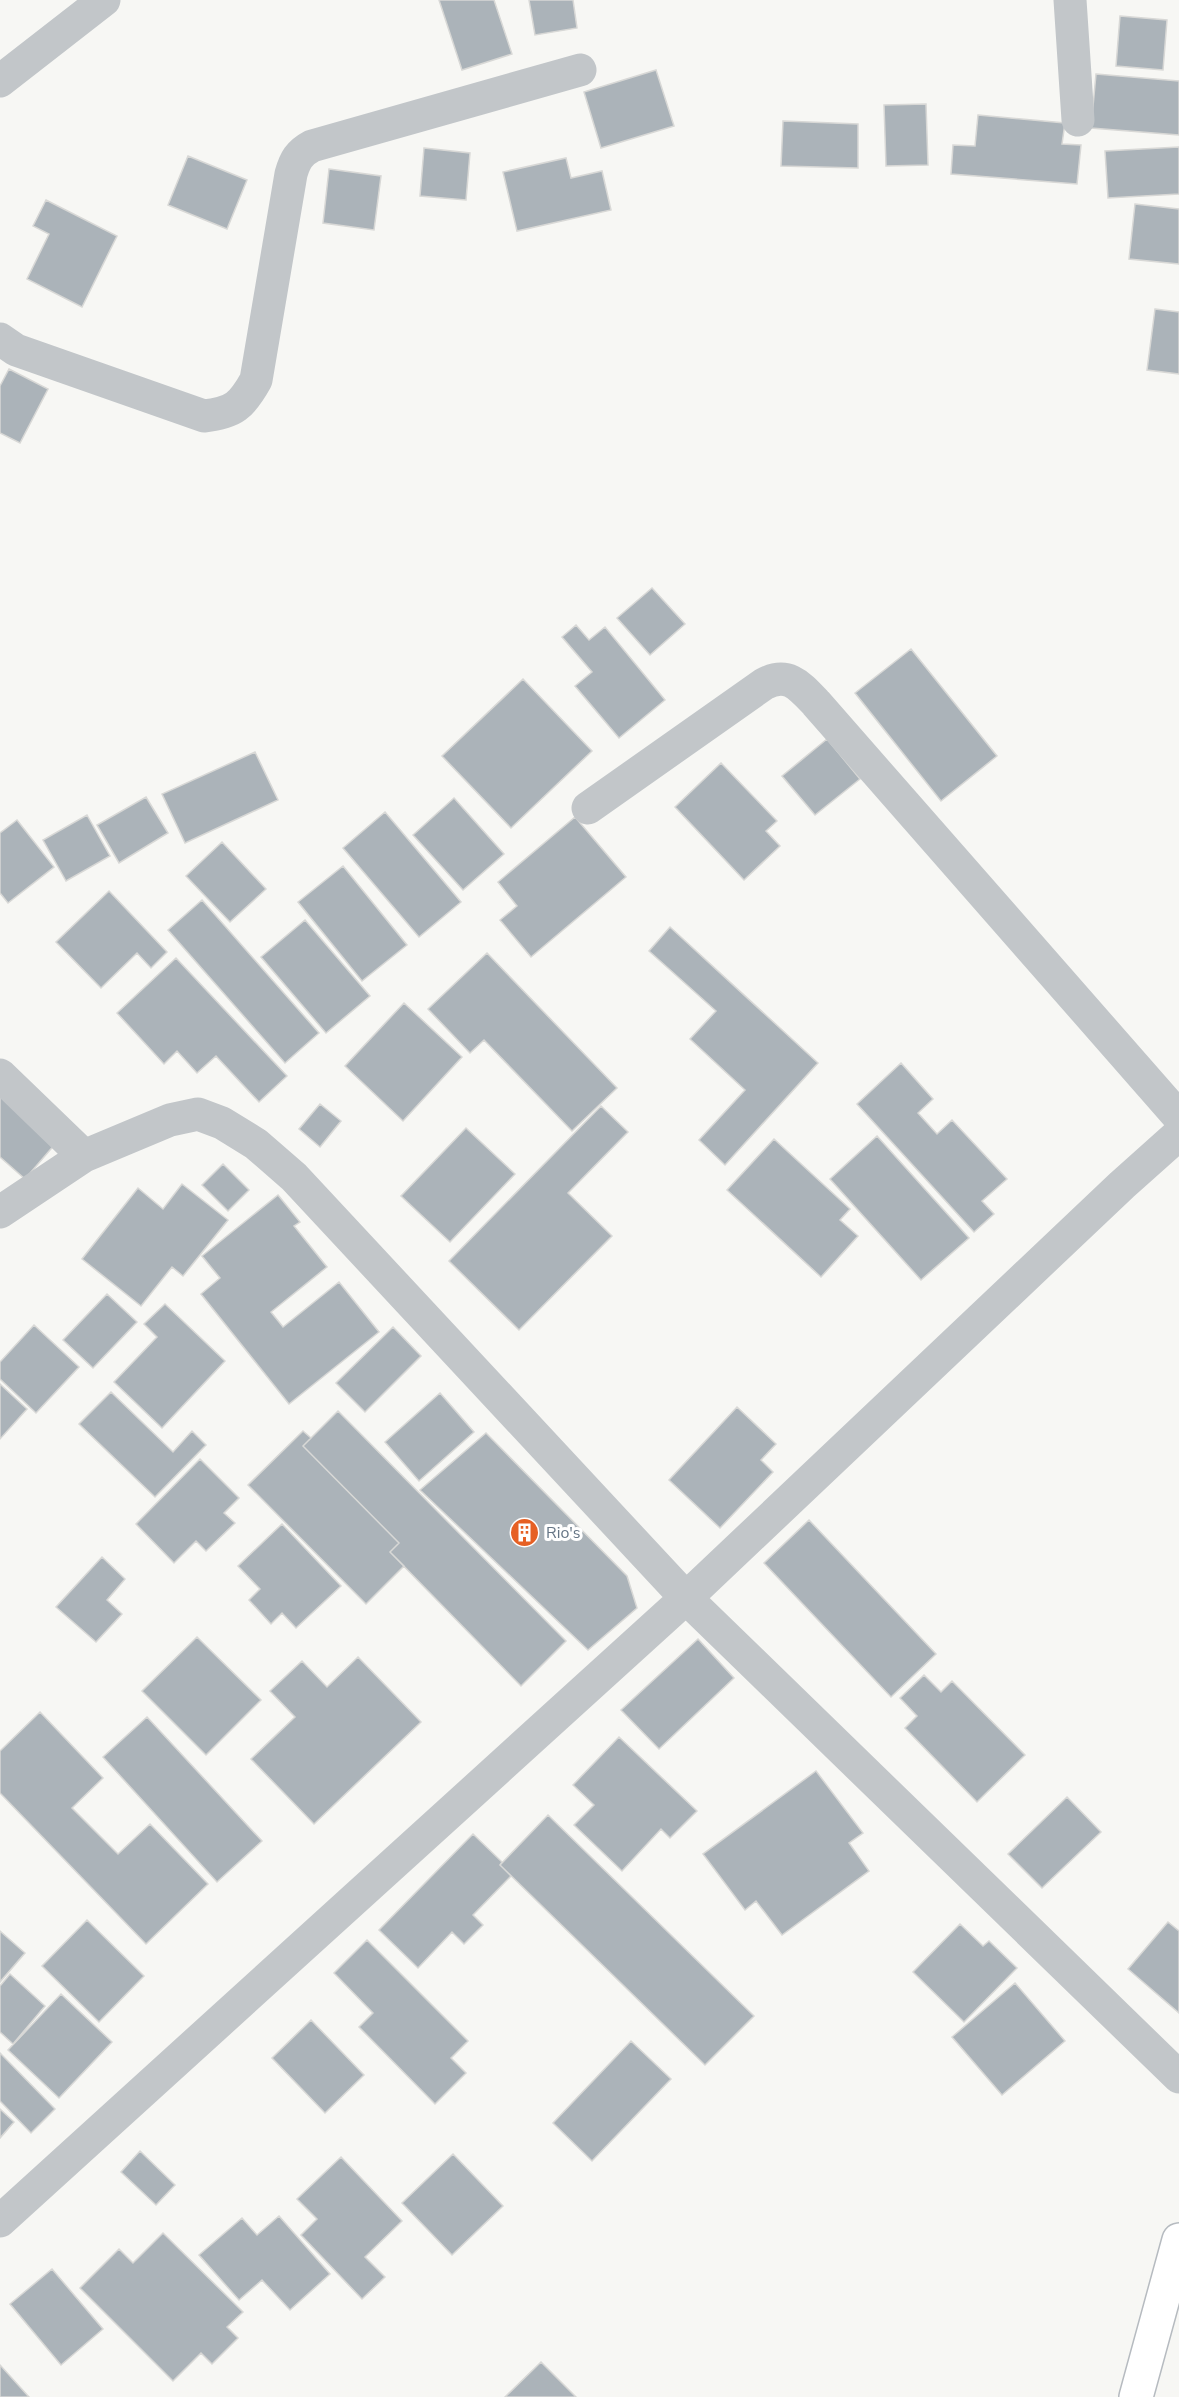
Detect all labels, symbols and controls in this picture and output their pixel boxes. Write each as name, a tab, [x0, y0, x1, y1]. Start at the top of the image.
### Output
building icon: Rio's	[509, 1517, 541, 1549]
place label: Rio's	[546, 1522, 581, 1544]

